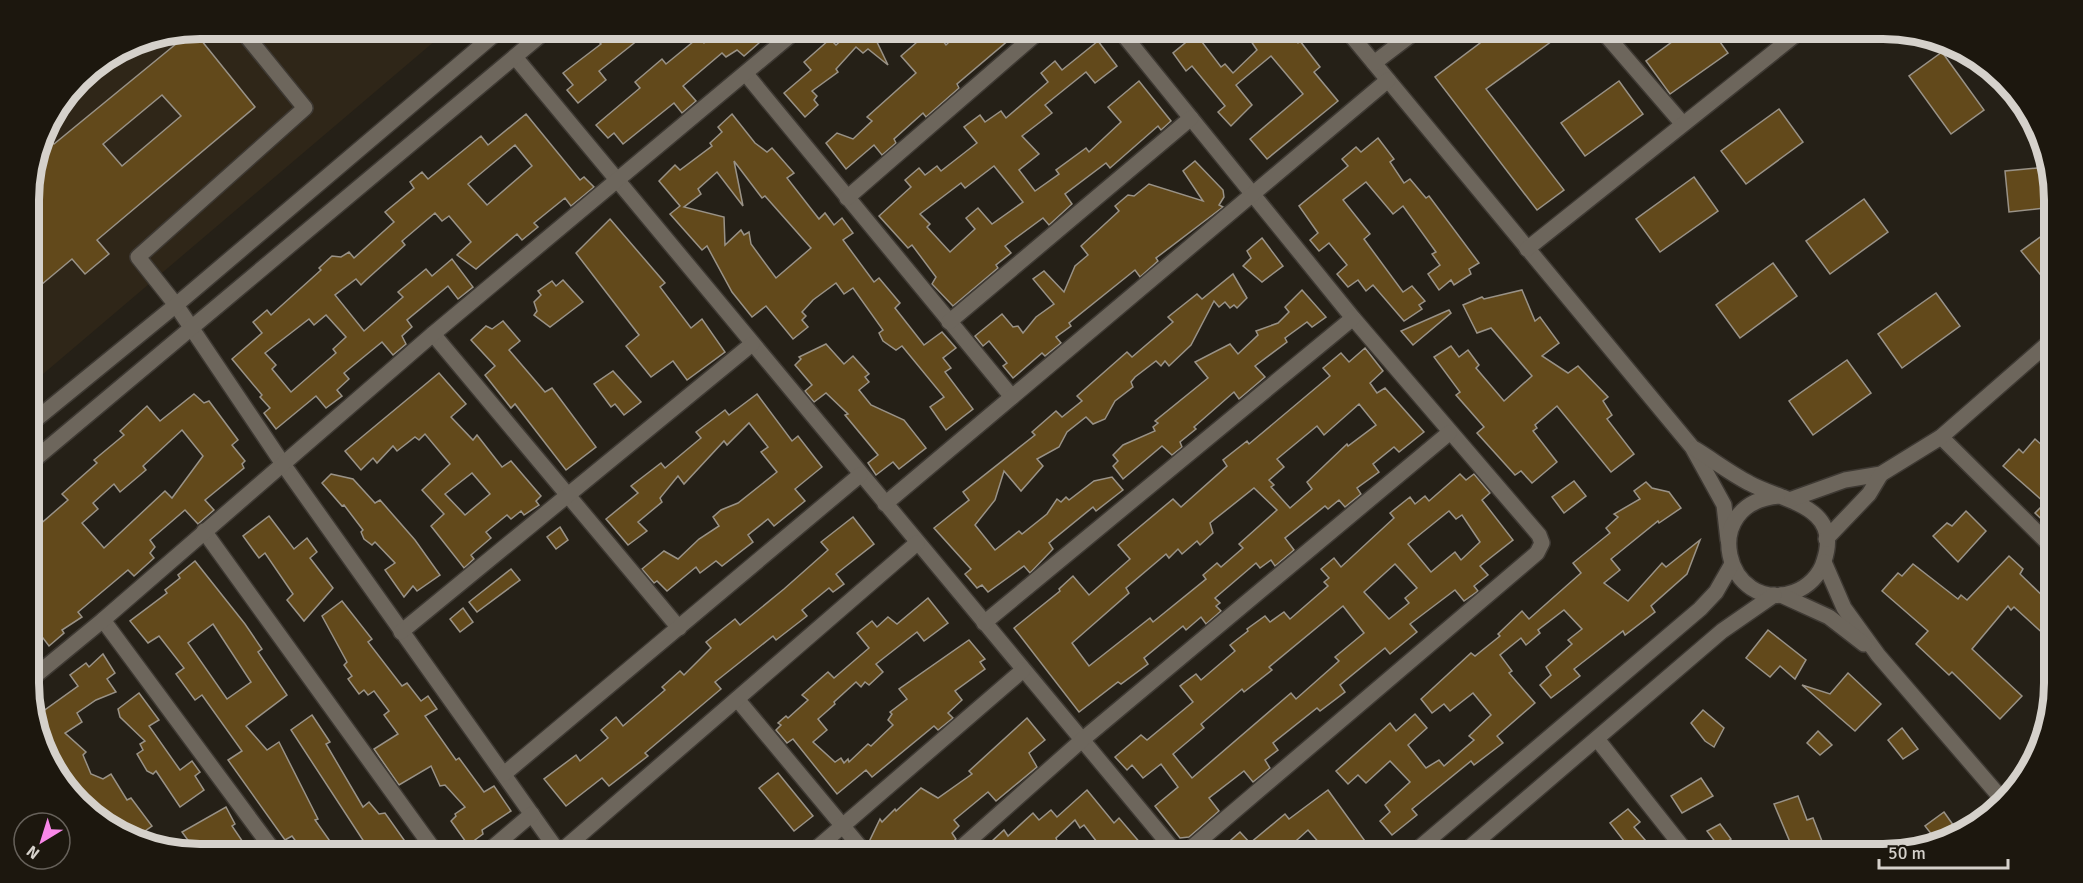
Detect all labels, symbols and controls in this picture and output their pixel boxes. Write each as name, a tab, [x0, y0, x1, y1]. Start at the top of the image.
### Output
north arrow	[12, 811, 72, 871]
scale bar	[1879, 832, 2008, 870]
text: N	[23, 841, 44, 863]
text: 50 m	[1888, 842, 1926, 864]

